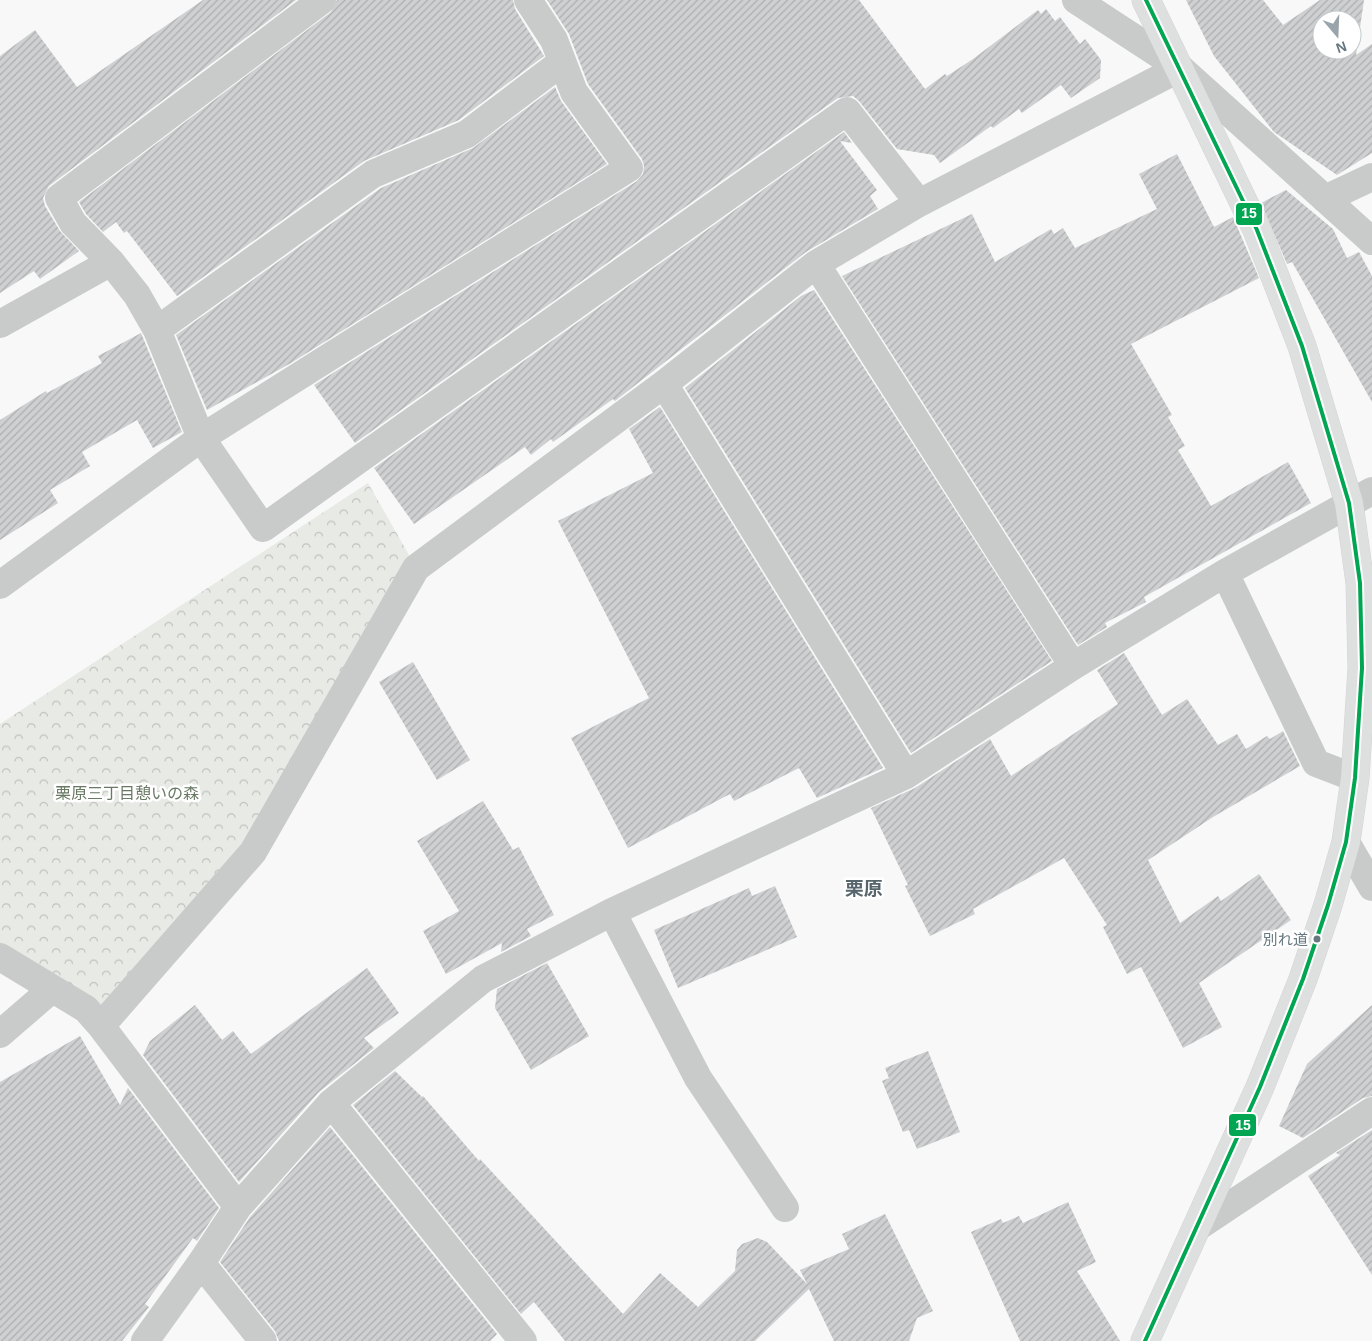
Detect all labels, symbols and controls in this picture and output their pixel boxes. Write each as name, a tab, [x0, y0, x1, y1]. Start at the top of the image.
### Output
north arrow	[1312, 10, 1362, 60]
text: N	[1334, 38, 1349, 57]
line badge: 15	[1235, 202, 1263, 226]
text: 15	[1241, 205, 1257, 221]
park label: 栗原三丁目憩いの森	[55, 784, 199, 802]
district label: 栗原	[845, 878, 883, 899]
place label: 別れ道	[1263, 931, 1308, 948]
marker: 別れ道	[1312, 934, 1322, 944]
line badge: 15	[1228, 1113, 1257, 1137]
text: 15	[1235, 1117, 1251, 1133]

